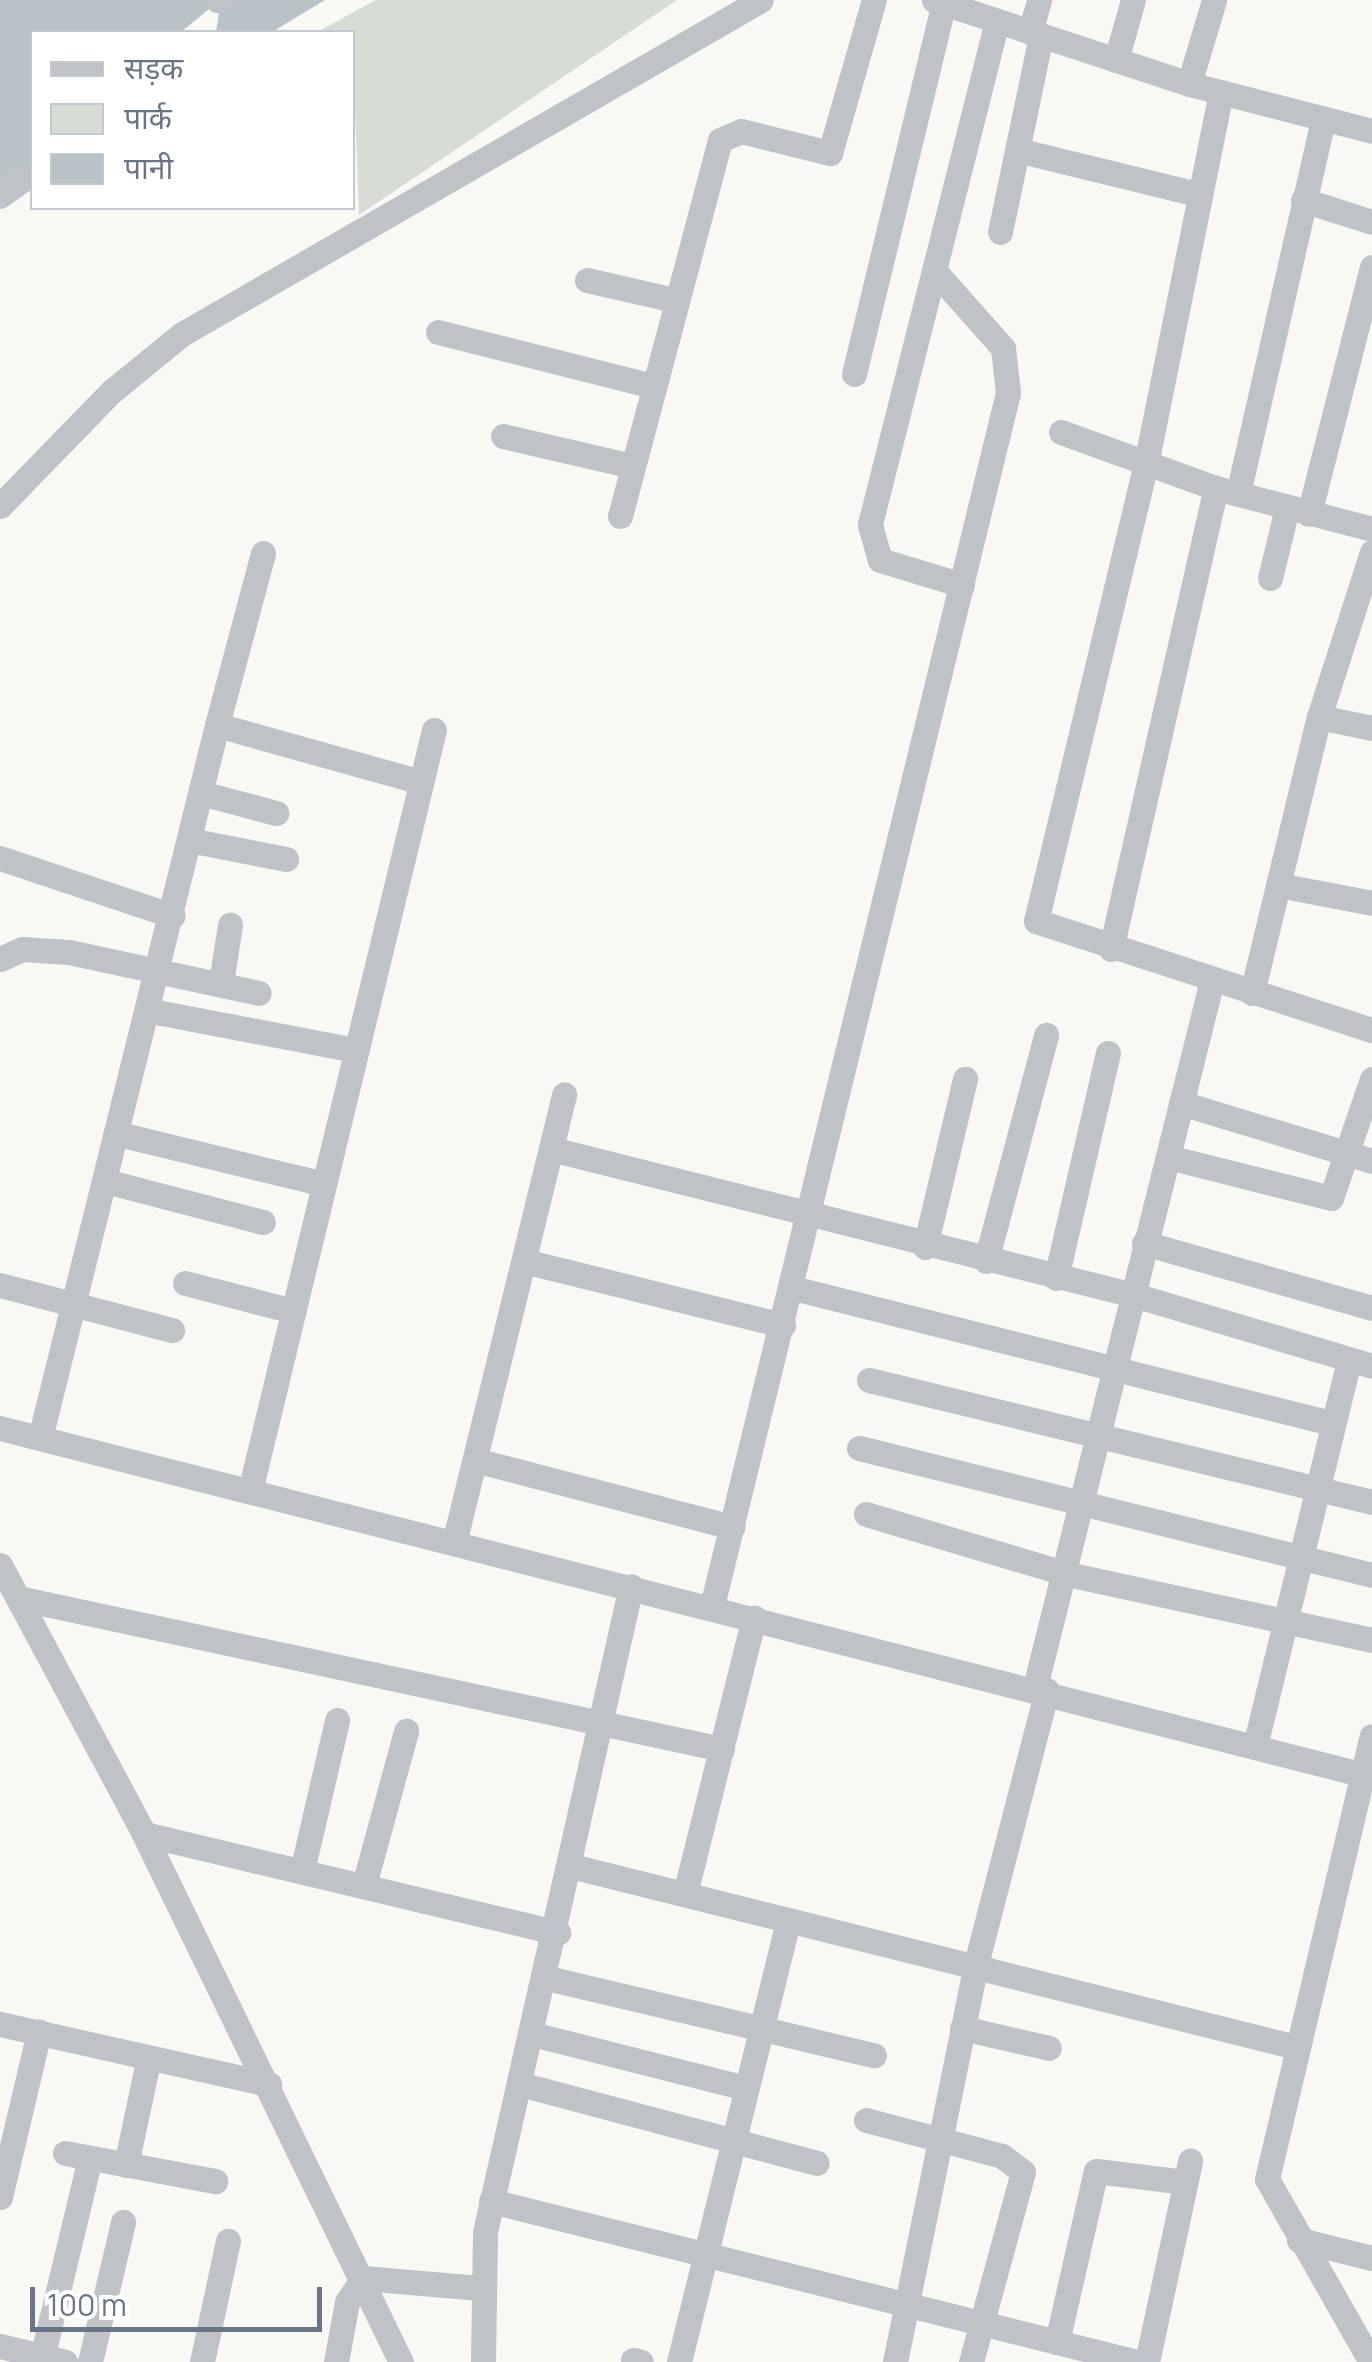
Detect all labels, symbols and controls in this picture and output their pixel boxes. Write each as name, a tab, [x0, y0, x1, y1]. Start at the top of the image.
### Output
legend	[30, 30, 355, 210]
text: सड़क	[124, 47, 183, 88]
text: पार्क	[124, 97, 172, 138]
text: पानी	[124, 147, 173, 188]
scale bar	[35, 2267, 328, 2329]
text: 100 m	[47, 2284, 127, 2325]

